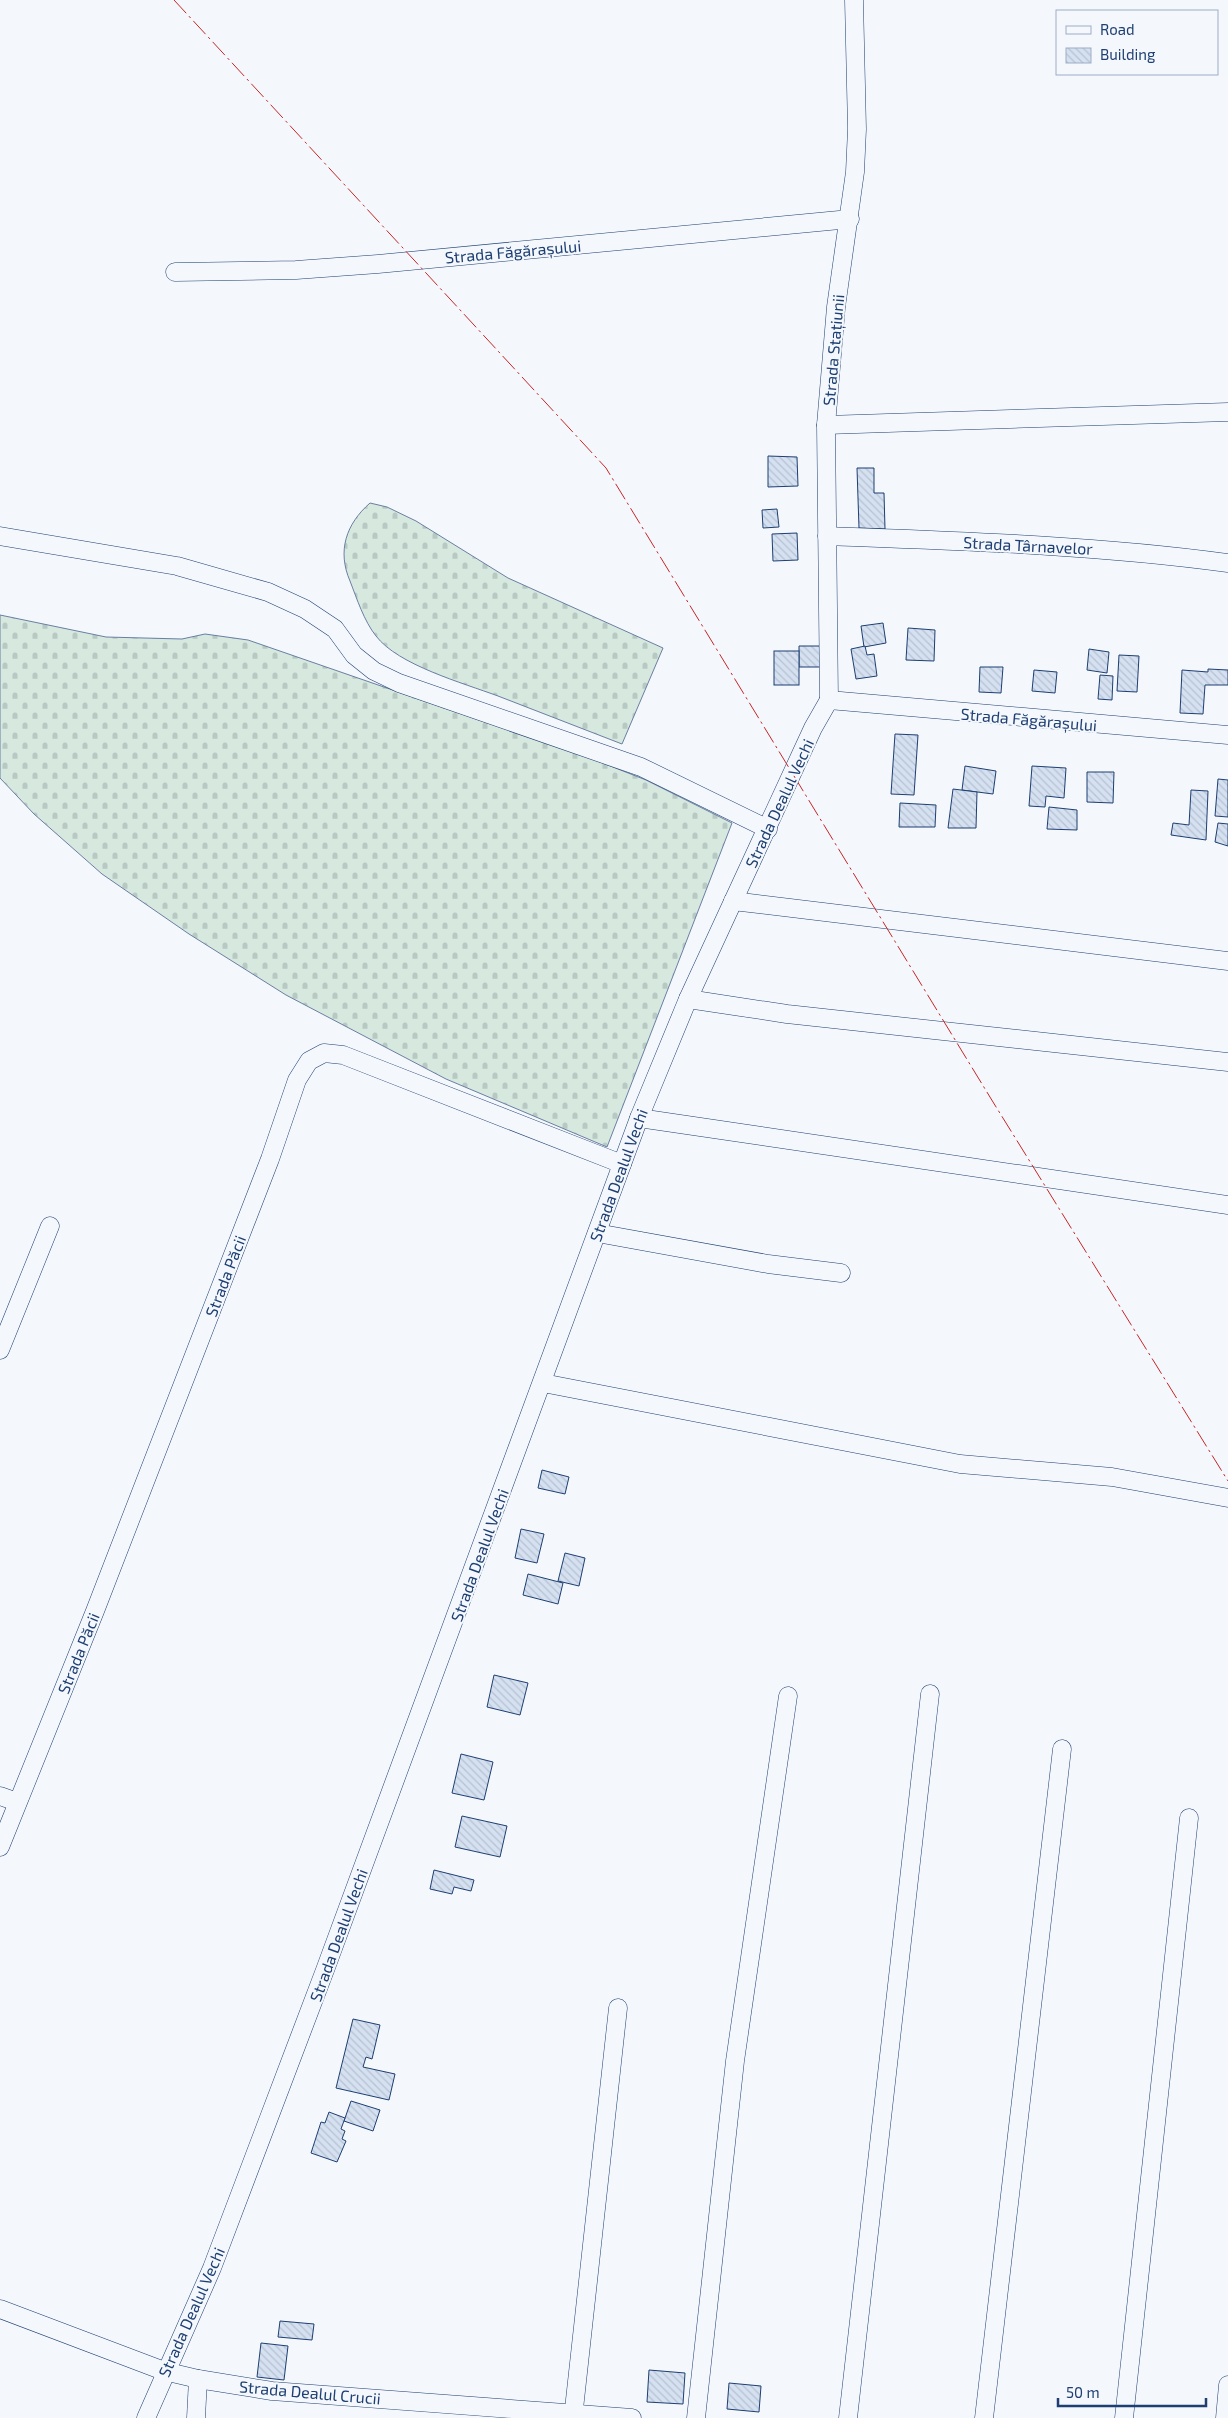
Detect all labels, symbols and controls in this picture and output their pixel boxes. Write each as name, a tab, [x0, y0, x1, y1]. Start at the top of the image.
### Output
legend	[1056, 10, 1218, 75]
text: Road	[1100, 20, 1135, 38]
text: Building	[1100, 45, 1156, 63]
street label: Strada Făgărașului	[444, 236, 582, 268]
street label: Strada Stațiunii	[819, 293, 849, 407]
street label: Strada Târnavelor	[963, 532, 1094, 558]
street label: Strada Făgărașului	[960, 704, 1098, 736]
street label: Strada Dealul Vechi	[741, 736, 817, 870]
street label: Strada Dealul Vechi	[585, 1106, 651, 1244]
street label: Strada Păcii	[201, 1233, 249, 1319]
street label: Strada Dealul Vechi	[446, 1486, 512, 1624]
street label: Strada Păcii	[53, 1610, 103, 1696]
street label: Strada Dealul Vechi	[305, 1866, 371, 2004]
street label: Strada Dealul Vechi	[154, 2244, 228, 2380]
street label: Strada Dealul Crucii	[238, 2376, 382, 2408]
scale bar	[1058, 2376, 1206, 2408]
text: 50 m	[1066, 2383, 1100, 2401]

